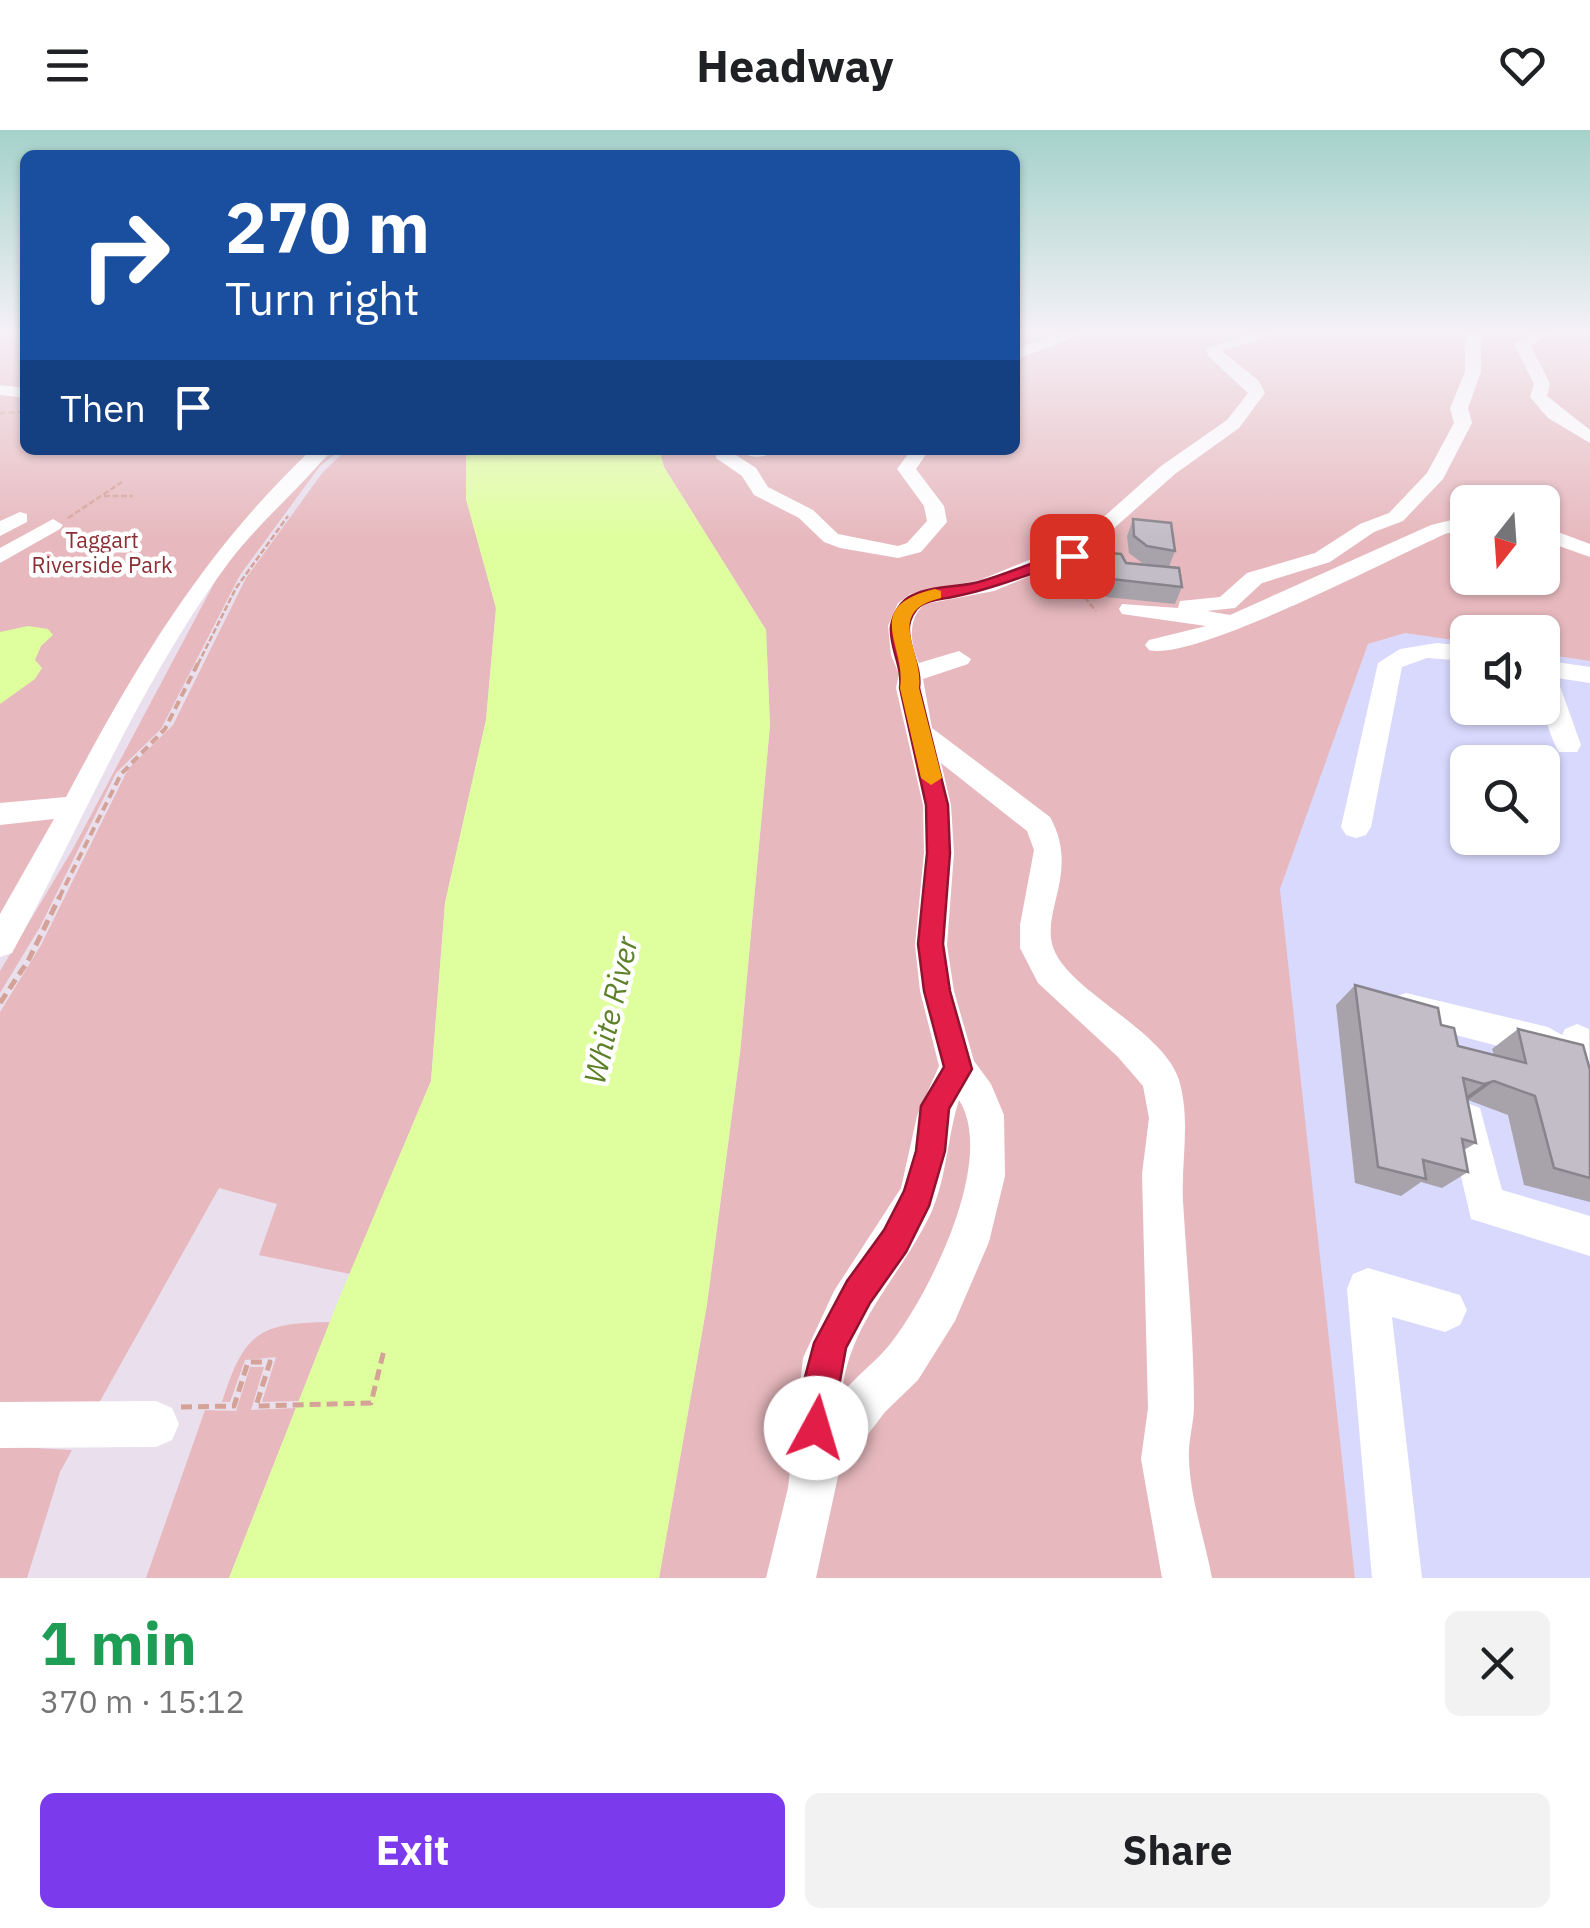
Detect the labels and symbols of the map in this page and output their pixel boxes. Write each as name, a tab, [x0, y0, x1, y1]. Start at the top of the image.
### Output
north arrow	[1450, 485, 1560, 595]
pin	[1030, 514, 1115, 599]
park label: Taggart Riverside Park	[31, 525, 173, 579]
water label: White River	[574, 932, 646, 1087]
position arrow	[764, 1376, 868, 1480]

